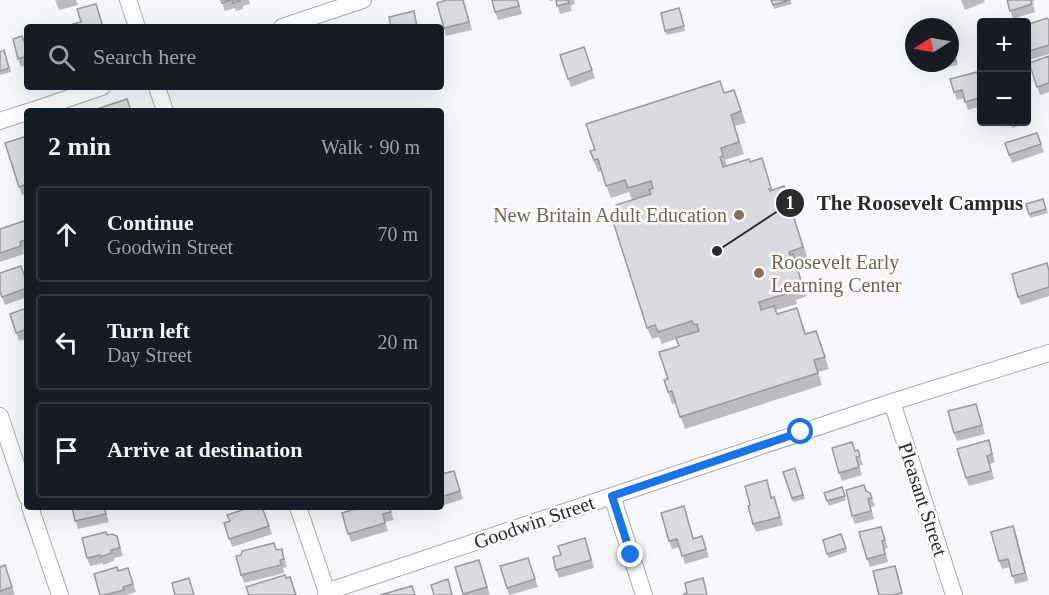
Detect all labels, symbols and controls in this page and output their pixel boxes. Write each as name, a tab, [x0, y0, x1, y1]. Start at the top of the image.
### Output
north arrow	[905, 18, 959, 72]
map controls	[977, 18, 1031, 126]
button: +	[977, 18, 1031, 72]
search box	[24, 24, 444, 90]
icon: search	[45, 41, 78, 74]
text: Search here	[93, 44, 196, 69]
button: −	[977, 72, 1031, 126]
text: 2 min	[48, 132, 111, 161]
text: Walk · 90 m	[321, 136, 420, 158]
callout: The Roosevelt Campus	[775, 183, 1036, 222]
text: The Roosevelt Campus	[817, 191, 1023, 215]
text: 1	[786, 193, 795, 213]
place label: New Britain Adult Education	[493, 204, 727, 226]
marker: New Britain Adult Education	[732, 208, 746, 222]
text: Continue	[107, 210, 194, 235]
icon: ahead	[50, 218, 83, 251]
text: 70 m	[377, 223, 418, 245]
text: Goodwin Street	[107, 236, 233, 258]
place label: Roosevelt Early Learning Center	[771, 251, 902, 297]
marker: Roosevelt Early Learning Center	[752, 266, 766, 280]
text: Turn left	[107, 318, 190, 343]
icon: left	[50, 326, 83, 359]
text: 20 m	[377, 331, 418, 353]
text: Day Street	[107, 344, 192, 366]
route start	[787, 418, 813, 444]
icon: arrive	[50, 434, 83, 467]
text: Arrive at destination	[107, 437, 303, 462]
street label: Pleasant Street	[894, 439, 952, 559]
street label: Goodwin Street	[471, 491, 598, 553]
route end	[617, 541, 643, 567]

